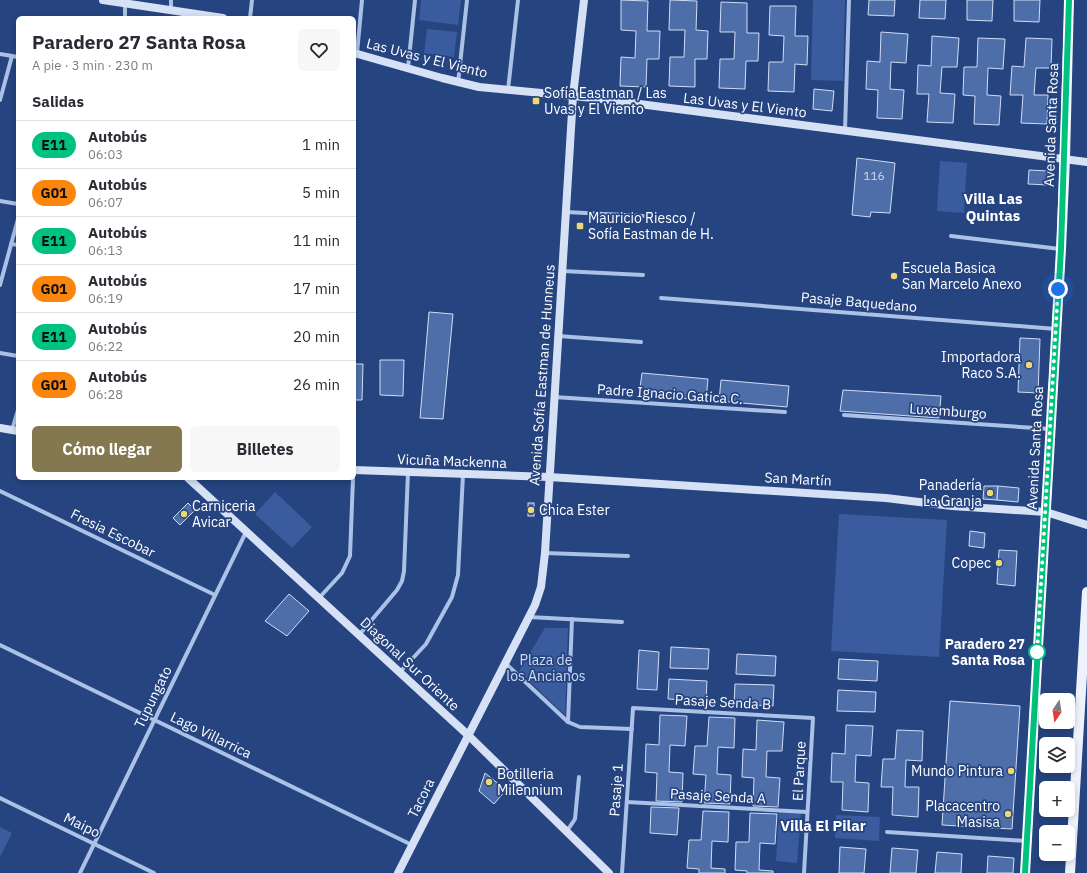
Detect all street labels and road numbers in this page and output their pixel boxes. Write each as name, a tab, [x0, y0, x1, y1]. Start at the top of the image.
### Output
street label: Las Uvas y El Viento	[364, 34, 490, 82]
street label: Avenida Santa Rosa	[1040, 62, 1062, 187]
street label: Las Uvas y El Viento	[682, 88, 808, 122]
street label: Avenida Sofía Eastman de Hunneus	[525, 264, 559, 486]
street label: Pasaje Baquedano	[800, 288, 918, 316]
street label: Padre Ignacio Gatica C.	[597, 380, 743, 408]
street label: Avenida Santa Rosa	[1023, 385, 1047, 510]
street label: Luxemburgo	[909, 399, 988, 423]
street label: Vicuña Mackenna	[397, 450, 508, 472]
street label: San Martín	[764, 468, 832, 490]
street label: Fresia Escobar	[68, 505, 158, 561]
street label: Diagonal Sur Oriente	[357, 613, 464, 715]
street label: Tupungato	[130, 663, 176, 731]
street label: Pasaje Senda B	[674, 690, 772, 714]
street label: Lago Villarrica	[167, 708, 255, 763]
street label: El Parque	[788, 740, 810, 801]
street label: Pasaje 1	[605, 763, 627, 817]
street label: Tacora	[403, 775, 439, 821]
street label: Pasaje Senda A	[669, 784, 767, 808]
street label: Maipo	[61, 809, 103, 842]

